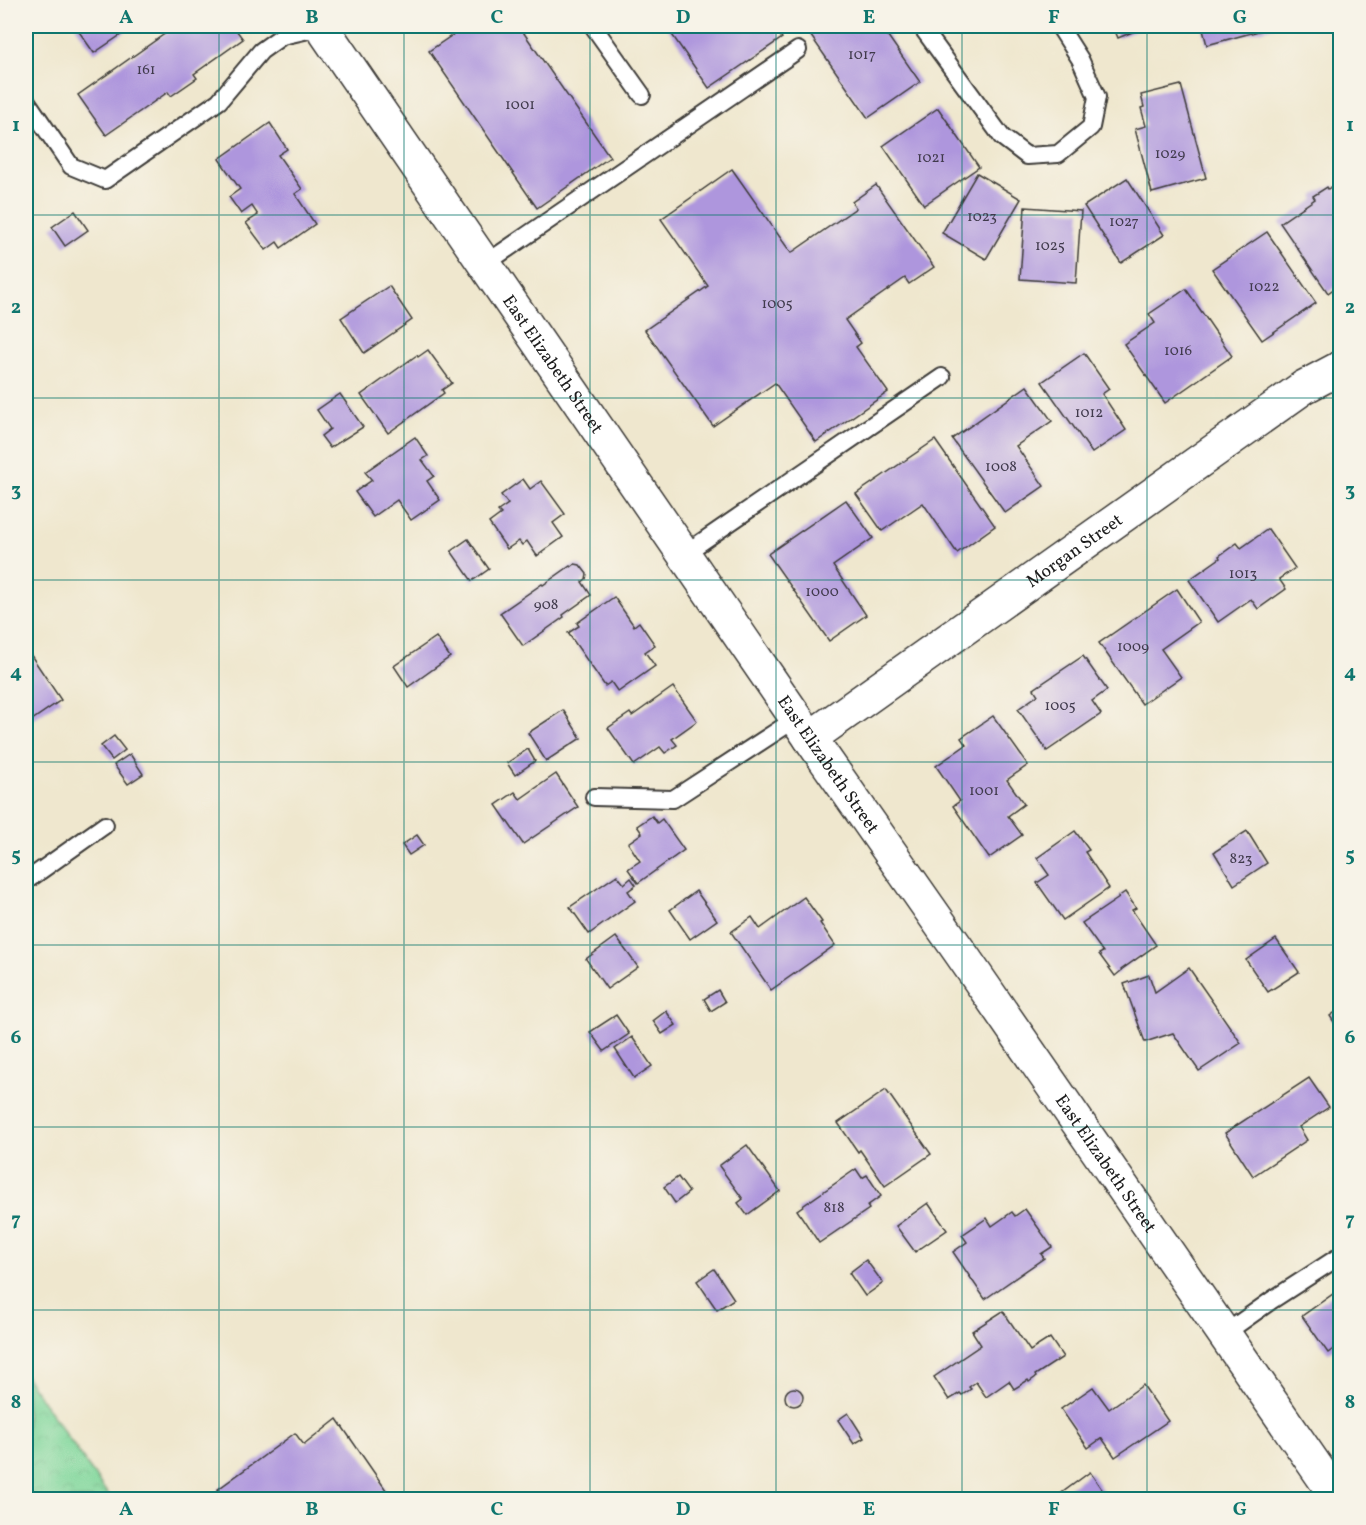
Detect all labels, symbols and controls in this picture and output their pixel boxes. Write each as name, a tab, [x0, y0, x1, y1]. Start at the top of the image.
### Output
text: A	[119, 4, 133, 32]
text: B	[305, 4, 319, 32]
text: C	[491, 4, 504, 32]
text: D	[676, 4, 690, 32]
text: E	[863, 4, 875, 32]
text: F	[1048, 4, 1060, 32]
text: G	[1233, 4, 1247, 32]
house number: 1017	[848, 45, 876, 66]
house number: 161	[136, 60, 156, 81]
house number: 1001	[505, 95, 535, 116]
text: 1	[12, 112, 20, 140]
text: 1	[1346, 112, 1354, 140]
house number: 1029	[1155, 144, 1185, 165]
house number: 1021	[917, 148, 945, 169]
house number: 1023	[967, 207, 997, 228]
house number: 1027	[1109, 212, 1139, 233]
house number: 1025	[1035, 236, 1065, 257]
house number: 1022	[1249, 277, 1279, 298]
street label: East Elizabeth Street	[495, 290, 608, 439]
text: 2	[11, 294, 21, 322]
house number: 1005	[761, 294, 793, 315]
text: 2	[1345, 294, 1355, 322]
house number: 1016	[1164, 341, 1192, 362]
house number: 1012	[1075, 403, 1103, 424]
house number: 1008	[985, 457, 1017, 478]
text: 3	[11, 477, 21, 505]
text: 3	[1345, 477, 1355, 505]
street label: Morgan Street	[1022, 509, 1128, 595]
house number: 1013	[1229, 564, 1257, 585]
house number: 1000	[805, 582, 839, 603]
house number: 908	[534, 595, 558, 616]
house number: 1009	[1117, 637, 1149, 658]
text: 4	[10, 659, 22, 687]
text: 4	[1344, 659, 1356, 687]
street label: East Elizabeth Street	[770, 691, 884, 839]
house number: 1005	[1044, 696, 1076, 717]
house number: 1001	[969, 781, 999, 802]
text: 5	[11, 842, 21, 870]
text: 5	[1345, 842, 1355, 870]
house number: 823	[1230, 849, 1252, 870]
text: 6	[11, 1024, 22, 1052]
text: 6	[1345, 1024, 1356, 1052]
street label: East Elizabeth Street	[1048, 1090, 1162, 1238]
house number: 818	[823, 1198, 845, 1219]
text: 7	[11, 1206, 21, 1234]
text: 7	[1345, 1206, 1355, 1234]
text: 8	[11, 1389, 21, 1417]
text: 8	[1345, 1389, 1355, 1417]
text: A	[119, 1496, 133, 1524]
text: B	[305, 1496, 319, 1524]
text: C	[491, 1496, 504, 1524]
text: D	[676, 1496, 690, 1524]
text: E	[863, 1496, 875, 1524]
text: F	[1048, 1496, 1060, 1524]
text: G	[1233, 1496, 1247, 1524]

